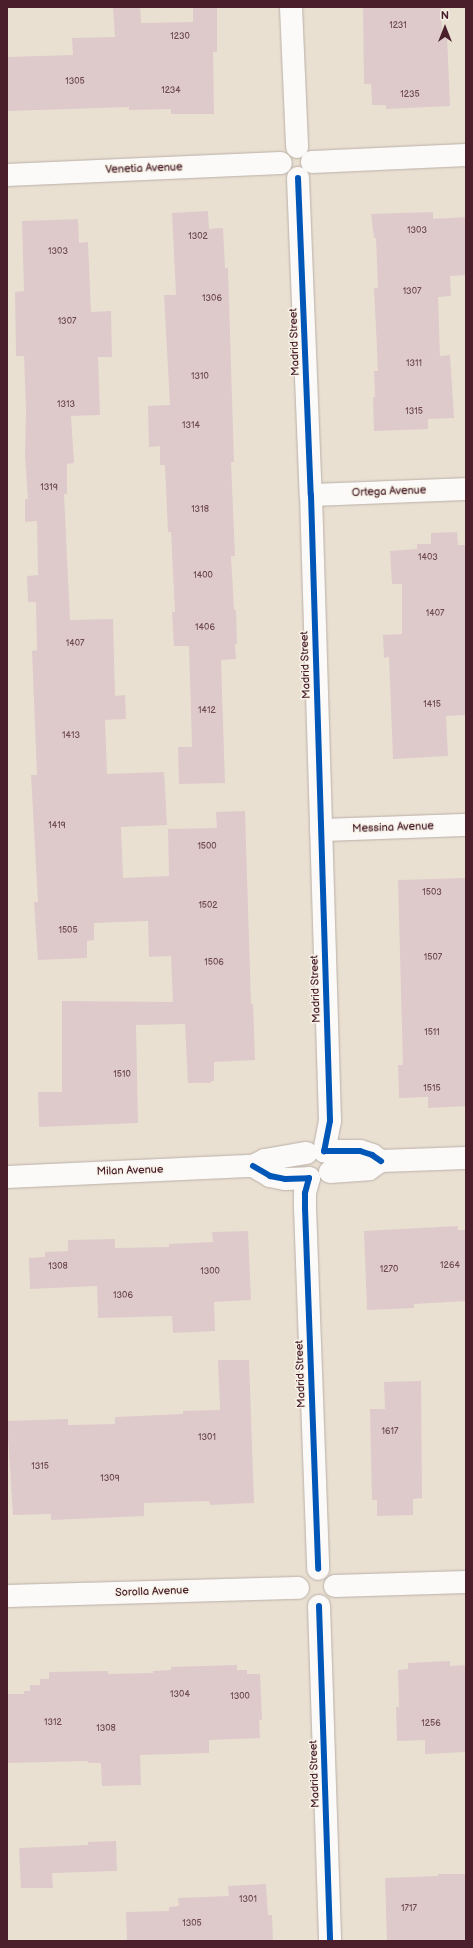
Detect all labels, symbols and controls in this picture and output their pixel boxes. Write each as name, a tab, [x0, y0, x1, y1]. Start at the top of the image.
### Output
north arrow	[425, 8, 465, 48]
text: N	[441, 9, 449, 22]
house number: 1231	[389, 21, 407, 31]
house number: 1230	[170, 32, 190, 42]
house number: 1305	[65, 77, 85, 87]
house number: 1234	[161, 86, 181, 96]
house number: 1235	[400, 90, 420, 100]
street label: Venetia Avenue	[105, 161, 183, 177]
house number: 1303	[407, 226, 427, 236]
house number: 1302	[188, 232, 208, 242]
house number: 1303	[48, 247, 68, 257]
house number: 1307	[403, 287, 421, 297]
house number: 1306	[202, 294, 222, 304]
street label: Madrid Street	[287, 308, 303, 376]
house number: 1307	[58, 317, 76, 327]
house number: 1311	[406, 359, 422, 369]
house number: 1310	[191, 372, 209, 382]
house number: 1313	[57, 400, 75, 410]
house number: 1315	[405, 407, 423, 417]
house number: 1314	[182, 421, 200, 431]
house number: 1319	[40, 483, 58, 493]
street label: Ortega Avenue	[352, 484, 426, 500]
house number: 1318	[191, 505, 209, 515]
house number: 1403	[418, 553, 438, 563]
house number: 1400	[193, 571, 213, 581]
house number: 1407	[426, 609, 444, 619]
house number: 1406	[195, 623, 215, 633]
street label: Madrid Street	[298, 631, 314, 699]
house number: 1407	[66, 639, 84, 649]
house number: 1415	[423, 700, 441, 710]
house number: 1412	[198, 706, 216, 716]
house number: 1413	[62, 731, 80, 741]
street label: Messina Avenue	[352, 820, 434, 836]
house number: 1419	[48, 821, 66, 831]
house number: 1500	[197, 842, 217, 852]
house number: 1503	[422, 888, 442, 898]
house number: 1502	[198, 901, 218, 911]
house number: 1505	[58, 926, 78, 936]
house number: 1507	[424, 953, 442, 963]
street label: Madrid Street	[308, 955, 324, 1023]
house number: 1506	[204, 958, 224, 968]
house number: 1511	[424, 1028, 440, 1038]
house number: 1510	[113, 1070, 131, 1080]
house number: 1515	[423, 1084, 441, 1094]
street label: Milan Avenue	[96, 1163, 164, 1179]
house number: 1264	[440, 1261, 460, 1271]
house number: 1308	[48, 1262, 68, 1272]
house number: 1270	[380, 1265, 398, 1275]
house number: 1300	[200, 1267, 220, 1277]
house number: 1306	[113, 1291, 133, 1301]
street label: Madrid Street	[293, 1340, 309, 1408]
house number: 1617	[382, 1427, 398, 1437]
house number: 1301	[198, 1433, 216, 1443]
house number: 1315	[31, 1462, 49, 1472]
house number: 1309	[100, 1474, 120, 1484]
street label: Sorolla Avenue	[115, 1584, 189, 1600]
house number: 1304	[170, 1690, 190, 1700]
house number: 1300	[230, 1692, 250, 1702]
house number: 1312	[44, 1718, 62, 1728]
house number: 1256	[421, 1719, 441, 1729]
house number: 1308	[96, 1724, 116, 1734]
street label: Madrid Street	[307, 1740, 323, 1808]
house number: 1301	[239, 1895, 257, 1905]
house number: 1717	[401, 1904, 417, 1914]
house number: 1305	[182, 1919, 202, 1929]

